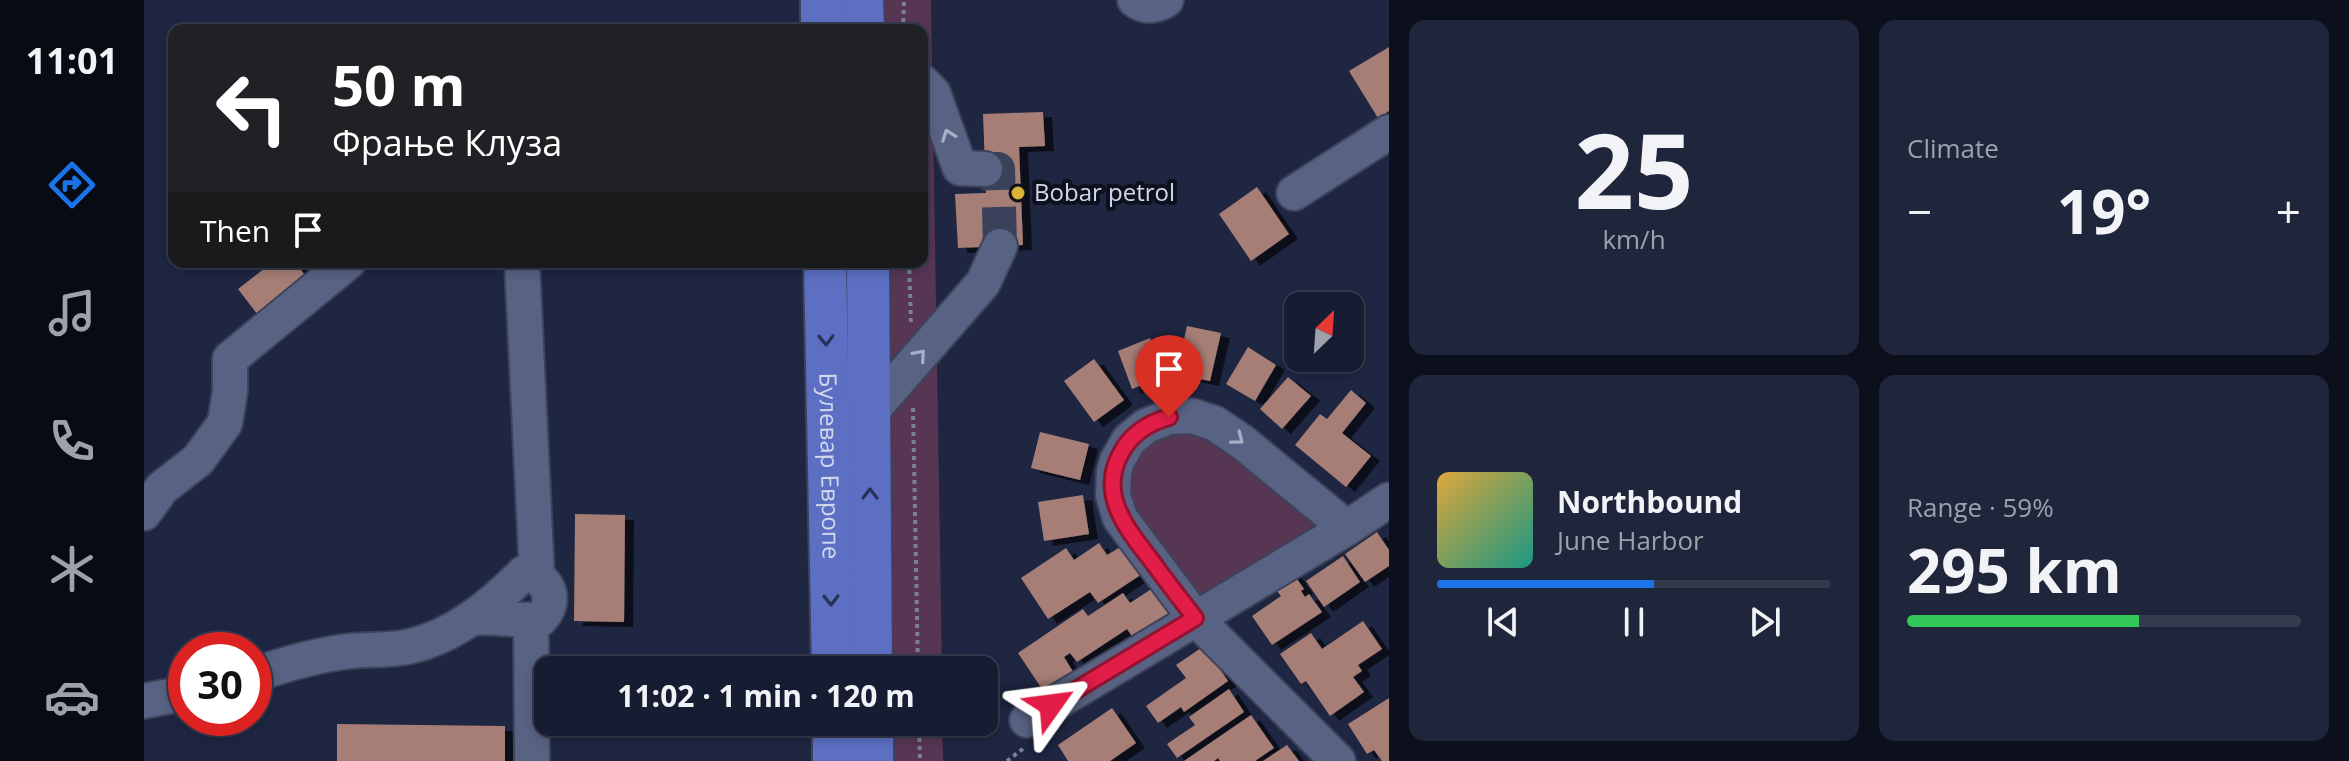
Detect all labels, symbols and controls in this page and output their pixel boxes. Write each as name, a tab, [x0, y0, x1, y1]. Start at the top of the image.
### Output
text: 11:01	[26, 36, 118, 85]
text: 50 m	[332, 46, 466, 122]
icon: left	[200, 56, 304, 160]
text: 25	[1575, 98, 1693, 239]
text: Фрање Клуза	[332, 118, 562, 167]
one-way arrow	[941, 128, 958, 142]
text: Climate	[1907, 130, 1999, 166]
icon: directions	[44, 157, 100, 213]
text: 19°	[2057, 170, 2151, 252]
place label: Bobar petrol	[1034, 175, 1175, 208]
text: −	[1907, 181, 1932, 241]
text: +	[2276, 181, 2301, 241]
marker: Bobar petrol	[1009, 184, 1027, 202]
icon: arrive	[286, 208, 330, 252]
text: Then	[200, 210, 270, 251]
text: km/h	[1602, 221, 1666, 257]
icon: music	[44, 285, 100, 341]
north arrow	[1284, 292, 1364, 372]
map controls	[1284, 292, 1364, 372]
one-way arrow	[817, 334, 835, 347]
pin	[1135, 335, 1203, 417]
icon: arrive	[1147, 347, 1191, 391]
one-way arrow	[910, 350, 925, 365]
street label: Булевар Европе	[812, 372, 849, 560]
icon: phone	[44, 413, 100, 469]
one-way arrow	[1229, 430, 1244, 444]
text: Northbound	[1557, 481, 1742, 522]
one-way arrow	[861, 487, 879, 500]
text: Range · 59%	[1907, 489, 2054, 525]
text: June Harbor	[1557, 522, 1704, 558]
text: 295 km	[1907, 529, 2122, 611]
icon: climate	[44, 541, 100, 597]
one-way arrow	[822, 594, 840, 607]
icon: previous	[1481, 600, 1525, 644]
icon: pause	[1612, 600, 1656, 644]
icon: next	[1743, 600, 1787, 644]
speed limit sign: 30	[168, 632, 272, 736]
position arrow	[1009, 663, 1093, 747]
icon: car	[44, 669, 100, 725]
text: 11:02 · 1 min · 120 m	[617, 675, 915, 716]

